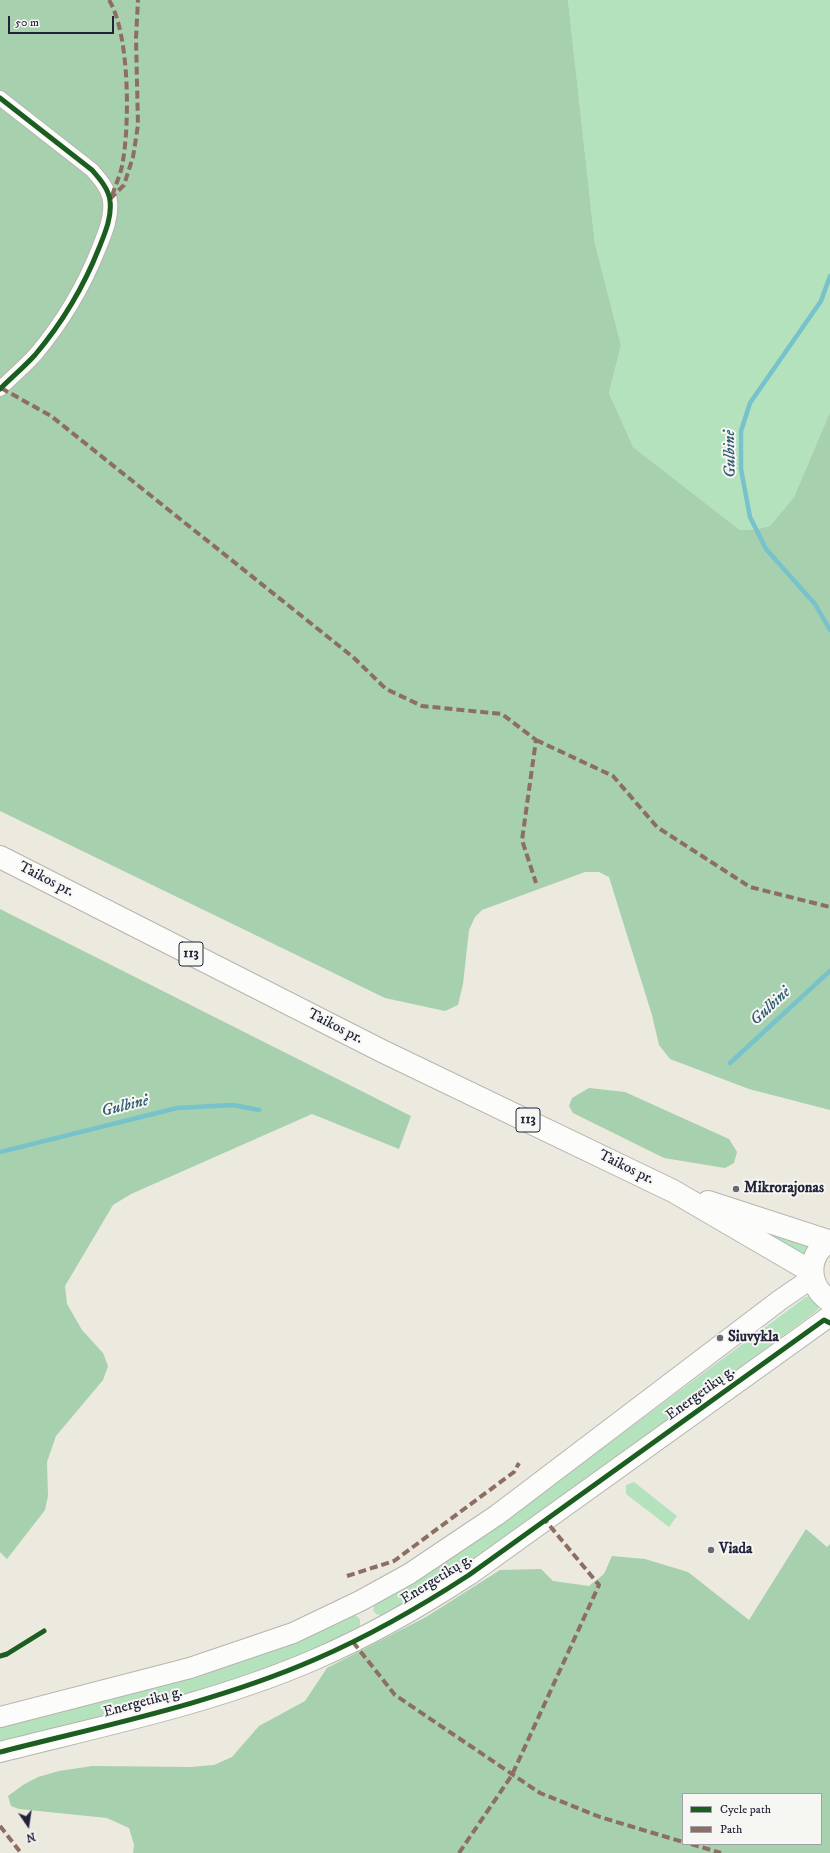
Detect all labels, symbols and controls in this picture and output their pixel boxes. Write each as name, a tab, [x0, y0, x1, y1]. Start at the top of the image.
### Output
scale bar	[10, 8, 116, 34]
text: 50 m	[15, 15, 39, 30]
water label: Gulbinė	[721, 430, 741, 478]
street label: Taikos pr.	[15, 858, 77, 902]
road number: 113	[179, 942, 203, 966]
water label: Gulbinė	[747, 984, 795, 1030]
street label: Taikos pr.	[304, 1005, 366, 1049]
water label: Gulbinė	[100, 1092, 150, 1122]
road number: 113	[516, 1108, 540, 1132]
street label: Taikos pr.	[595, 1147, 657, 1189]
place label: Mikrorajonas	[744, 1180, 824, 1198]
marker: Mikrorajonas	[731, 1184, 741, 1194]
place label: Siuvykla	[728, 1329, 779, 1347]
marker: Siuvykla	[715, 1333, 725, 1343]
street label: Energetikų g.	[663, 1363, 739, 1425]
place label: Viada	[719, 1541, 752, 1559]
marker: Viada	[706, 1545, 716, 1555]
street label: Energetikų g.	[398, 1551, 476, 1609]
street label: Energetikų g.	[102, 1684, 184, 1722]
legend	[682, 1793, 822, 1845]
text: Cycle path	[720, 1802, 771, 1817]
north arrow	[8, 1805, 48, 1845]
text: Path	[720, 1822, 742, 1837]
text: N	[25, 1829, 37, 1845]

